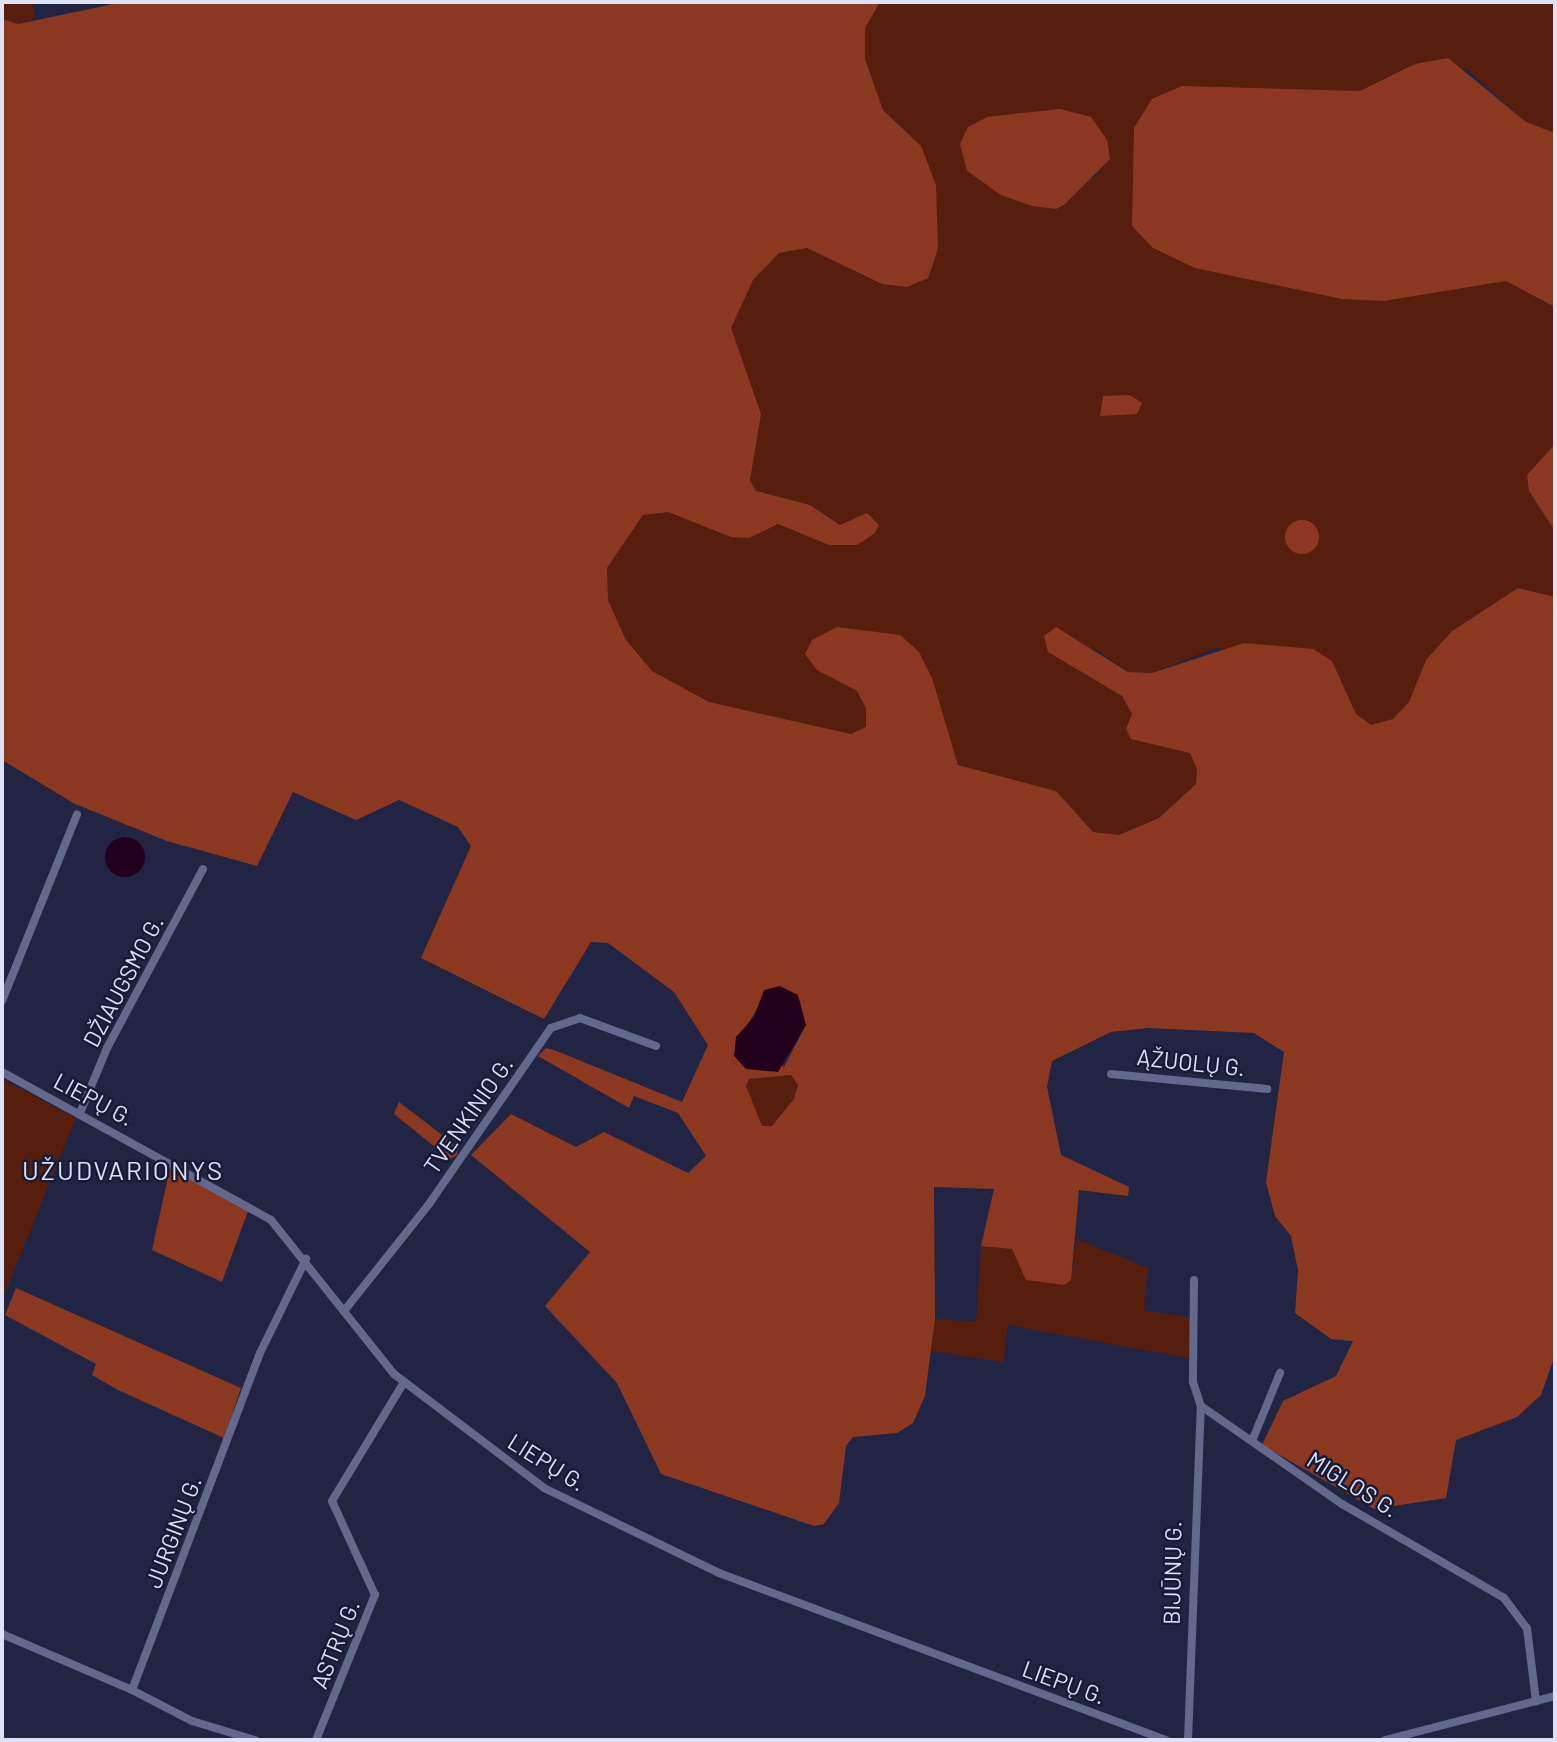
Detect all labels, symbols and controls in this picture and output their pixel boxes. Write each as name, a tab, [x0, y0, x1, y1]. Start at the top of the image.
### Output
street label: DŽIAUGSMO G.	[77, 911, 169, 1051]
street label: ĄŽUOLŲ G.	[1135, 1043, 1247, 1081]
street label: TVENKINIO G.	[418, 1051, 518, 1179]
street label: LIEPŲ G.	[49, 1067, 139, 1131]
district label: UŽUDVARIONYS	[23, 1154, 223, 1186]
street label: LIEPŲ G.	[503, 1427, 591, 1497]
street label: MIGLOS G.	[1302, 1445, 1404, 1523]
street label: JURGINŲ G.	[139, 1472, 207, 1592]
street label: BIJŪNŲ G.	[1157, 1521, 1187, 1625]
street label: ASTRŲ G.	[305, 1596, 365, 1692]
street label: LIEPŲ G.	[1019, 1654, 1109, 1710]

